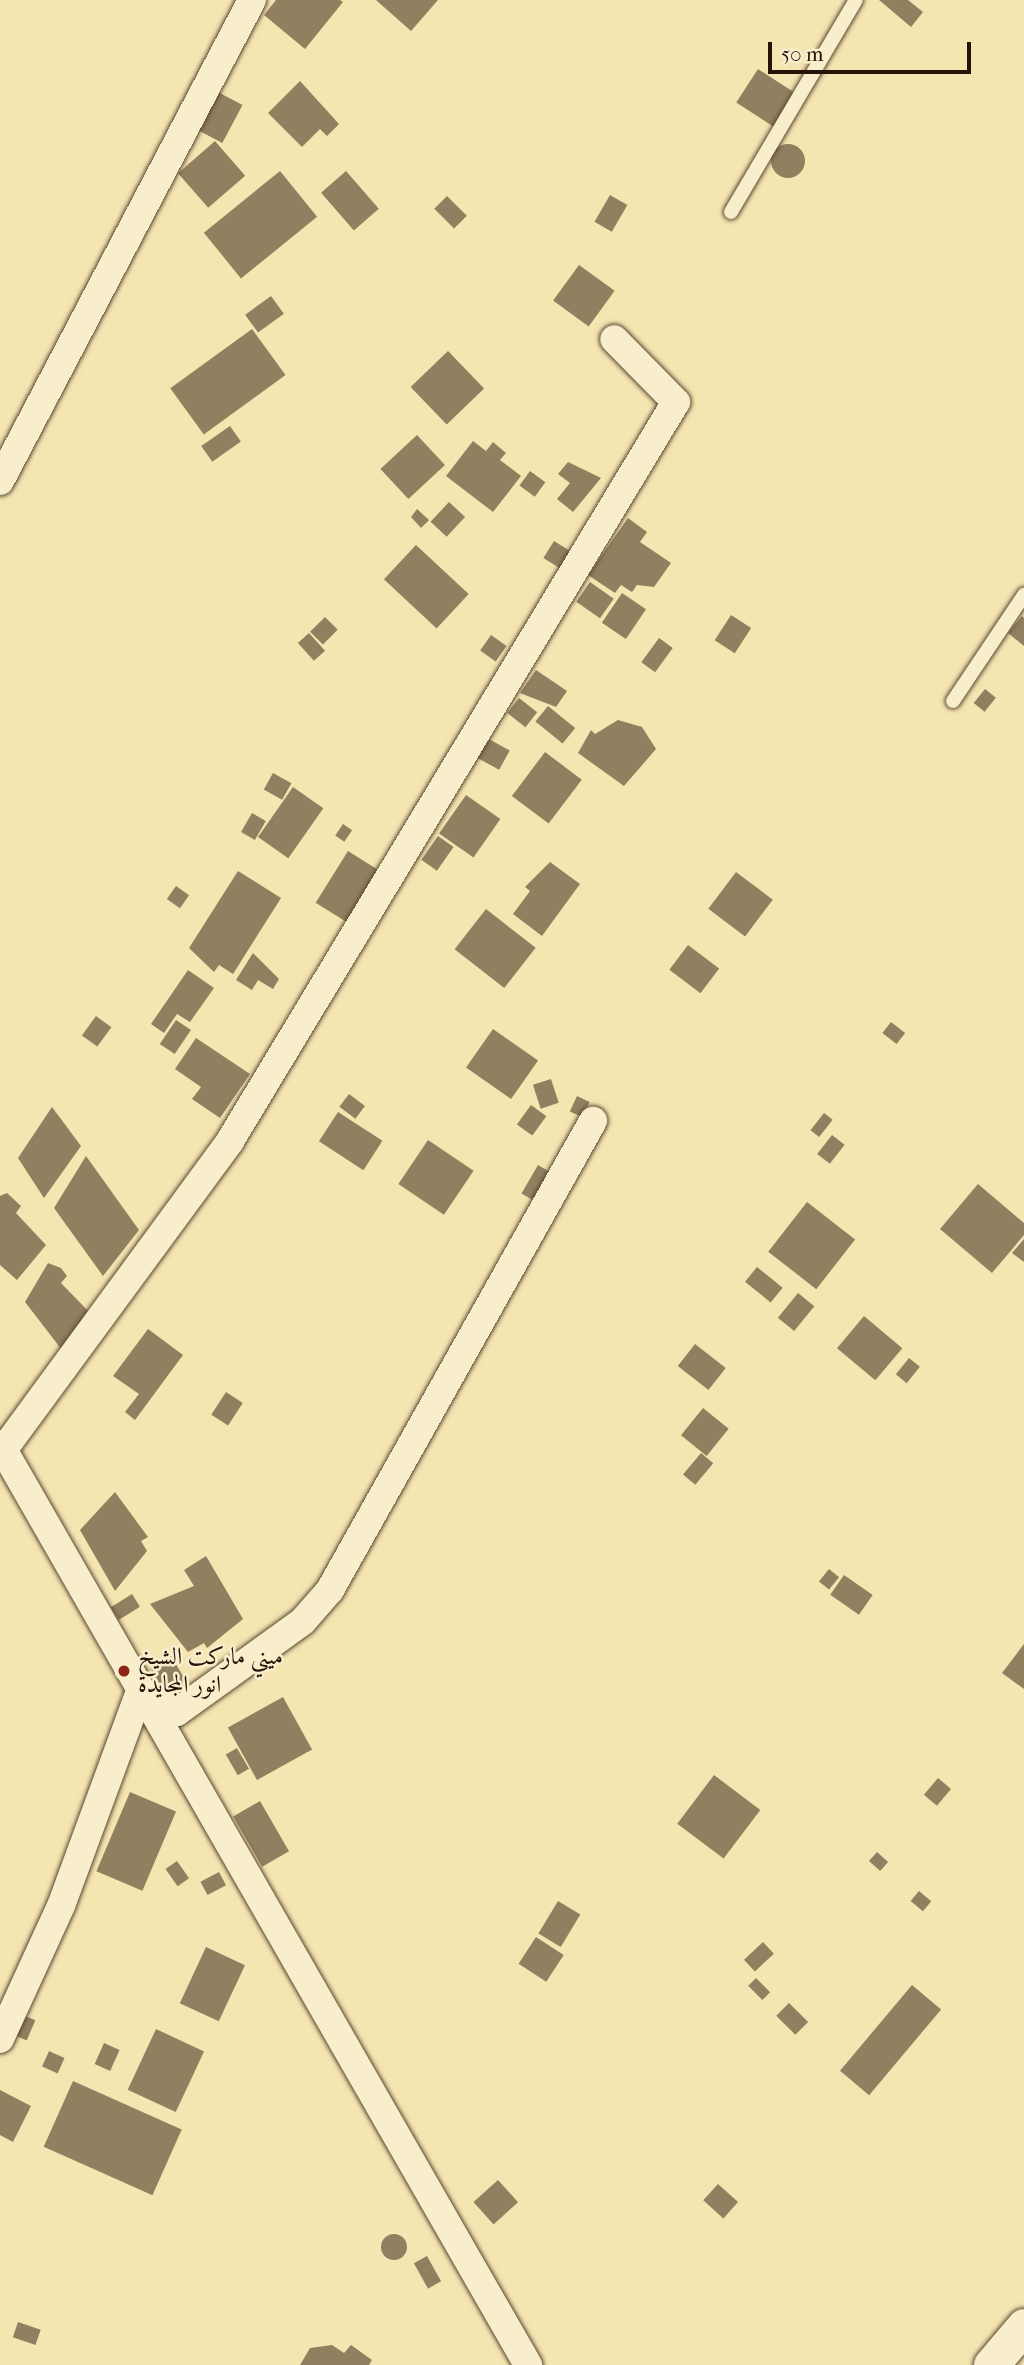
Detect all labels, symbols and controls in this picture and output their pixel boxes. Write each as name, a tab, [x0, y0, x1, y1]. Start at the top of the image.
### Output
scale bar	[772, 28, 975, 72]
text: 50 m	[781, 42, 824, 66]
place label: ميني ماركت الشيخ انور المجايدة	[138, 1643, 283, 1699]
marker: ميني ماركت الشيخ انور المجايدة	[116, 1663, 132, 1679]

